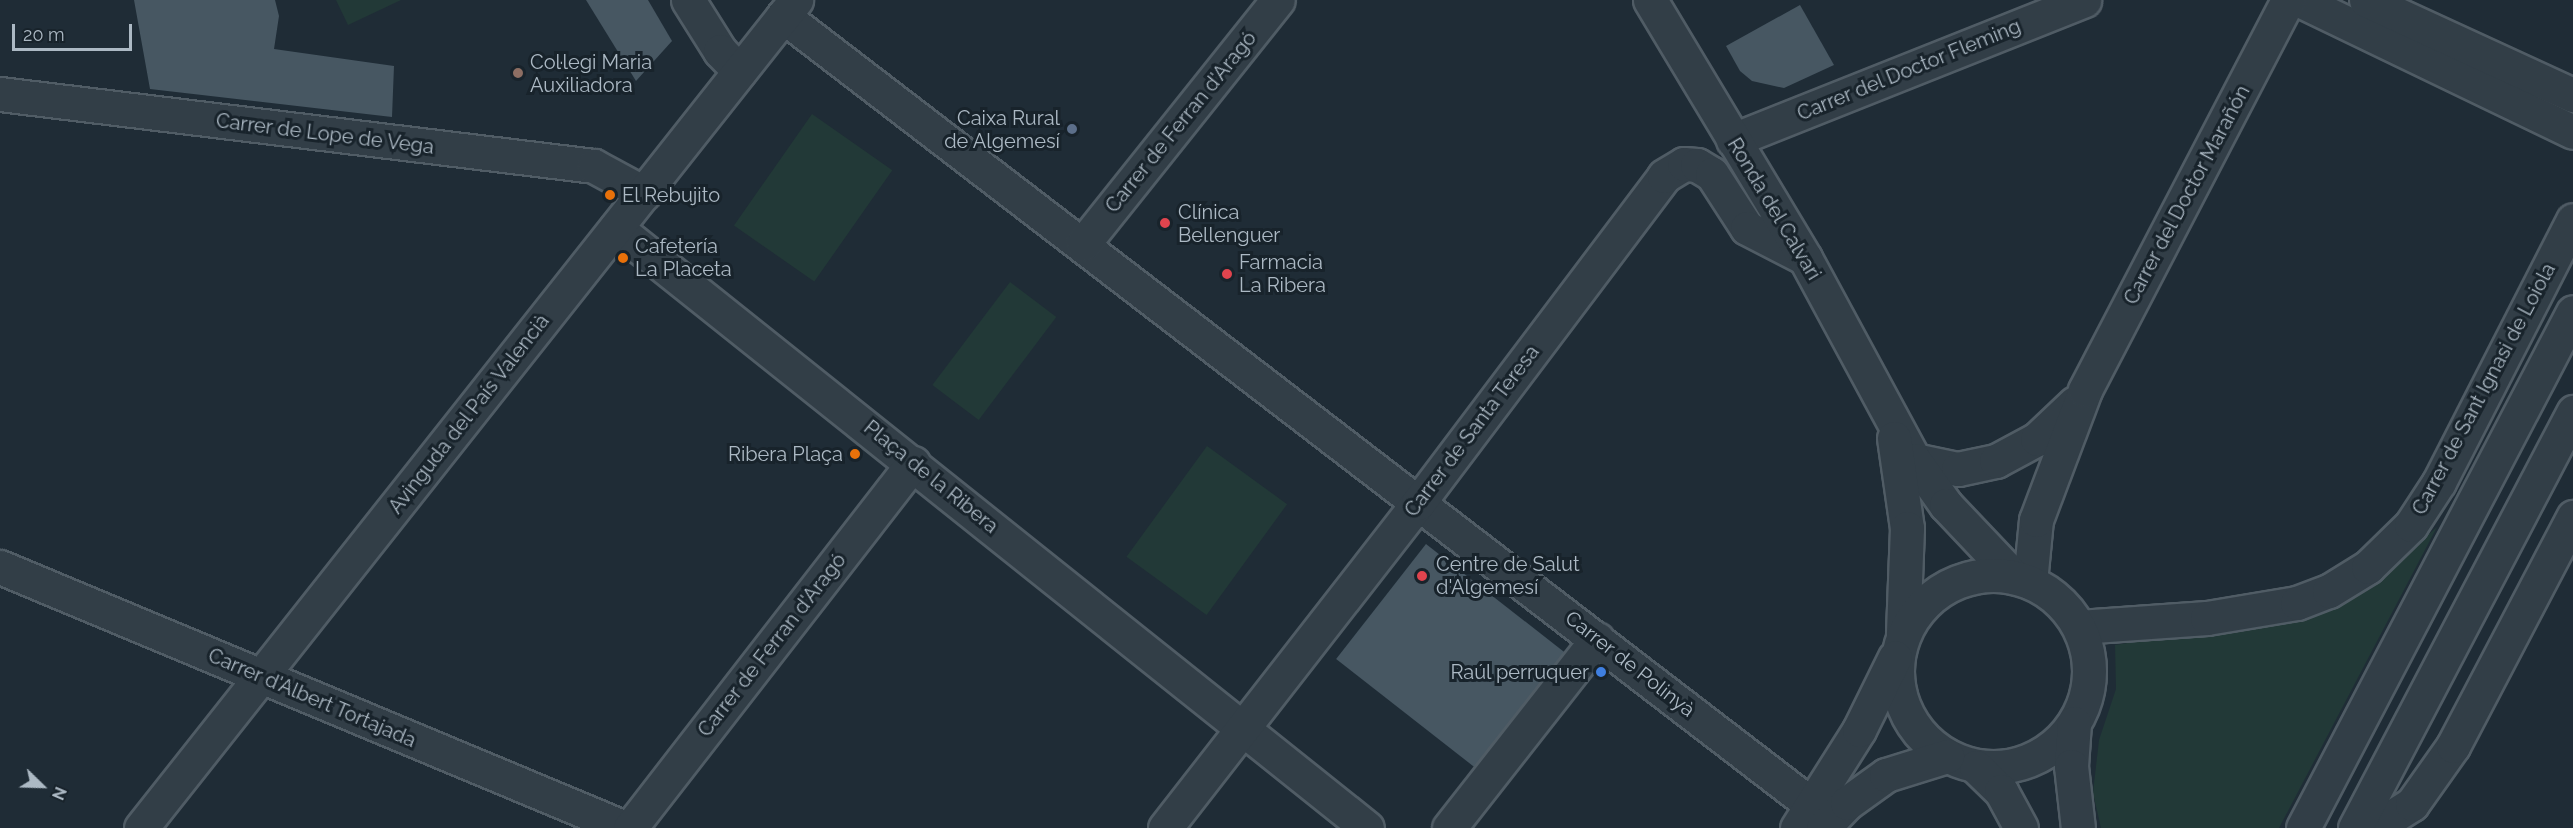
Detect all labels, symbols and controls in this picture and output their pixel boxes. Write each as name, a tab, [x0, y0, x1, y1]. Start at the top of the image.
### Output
scale bar	[15, 12, 135, 50]
street label: Carrer del Doctor Fleming	[1793, 14, 2025, 126]
text: 20 m	[23, 24, 65, 45]
street label: Carrer de Ferran d'Aragó	[1100, 26, 1262, 218]
place label: Col·legi Maria Auxiliadora	[530, 50, 652, 97]
marker: Col·legi Maria Auxiliadora	[511, 66, 525, 80]
street label: Carrer del Doctor Marañón	[2119, 81, 2255, 309]
place label: Caixa Rural de Algemesí	[944, 106, 1060, 153]
street label: Carrer de Lope de Vega	[214, 109, 436, 159]
marker: Caixa Rural de Algemesí	[1065, 122, 1079, 136]
street label: Ronda del Calvari	[1722, 133, 1826, 285]
place label: El Rebujito	[622, 183, 721, 207]
marker: El Rebujito	[603, 188, 617, 202]
place label: Clínica Bellenguer	[1178, 200, 1280, 247]
marker: Clínica Bellenguer	[1156, 214, 1174, 232]
place label: Cafetería La Placeta	[635, 234, 732, 281]
place label: Farmacia La Ribera	[1239, 250, 1326, 297]
marker: Cafetería La Placeta	[616, 251, 630, 265]
street label: Carrer de Sant Ignasi de Loiola	[2407, 259, 2561, 519]
marker: Farmacia La Ribera	[1220, 267, 1234, 281]
street label: Avinguda del País Valencià	[383, 309, 555, 519]
street label: Carrer de Santa Teresa	[1399, 340, 1545, 522]
street label: Plaça de la Ribera	[859, 416, 1003, 538]
place label: Ribera Plaça	[728, 442, 843, 466]
marker: Ribera Plaça	[848, 447, 862, 461]
street label: Carrer de Ferran d'Aragó	[693, 548, 851, 742]
place label: Centre de Salut d'Algemesí	[1436, 552, 1580, 599]
marker: Centre de Salut d'Algemesí	[1413, 567, 1431, 585]
street label: Carrer de Polinyà	[1560, 606, 1700, 722]
street label: Carrer d'Albert Tortajada	[204, 643, 420, 753]
place label: Raúl perruquer	[1450, 660, 1589, 684]
marker: Raúl perruquer	[1594, 665, 1608, 679]
north arrow	[12, 756, 72, 816]
text: N	[48, 784, 70, 803]

